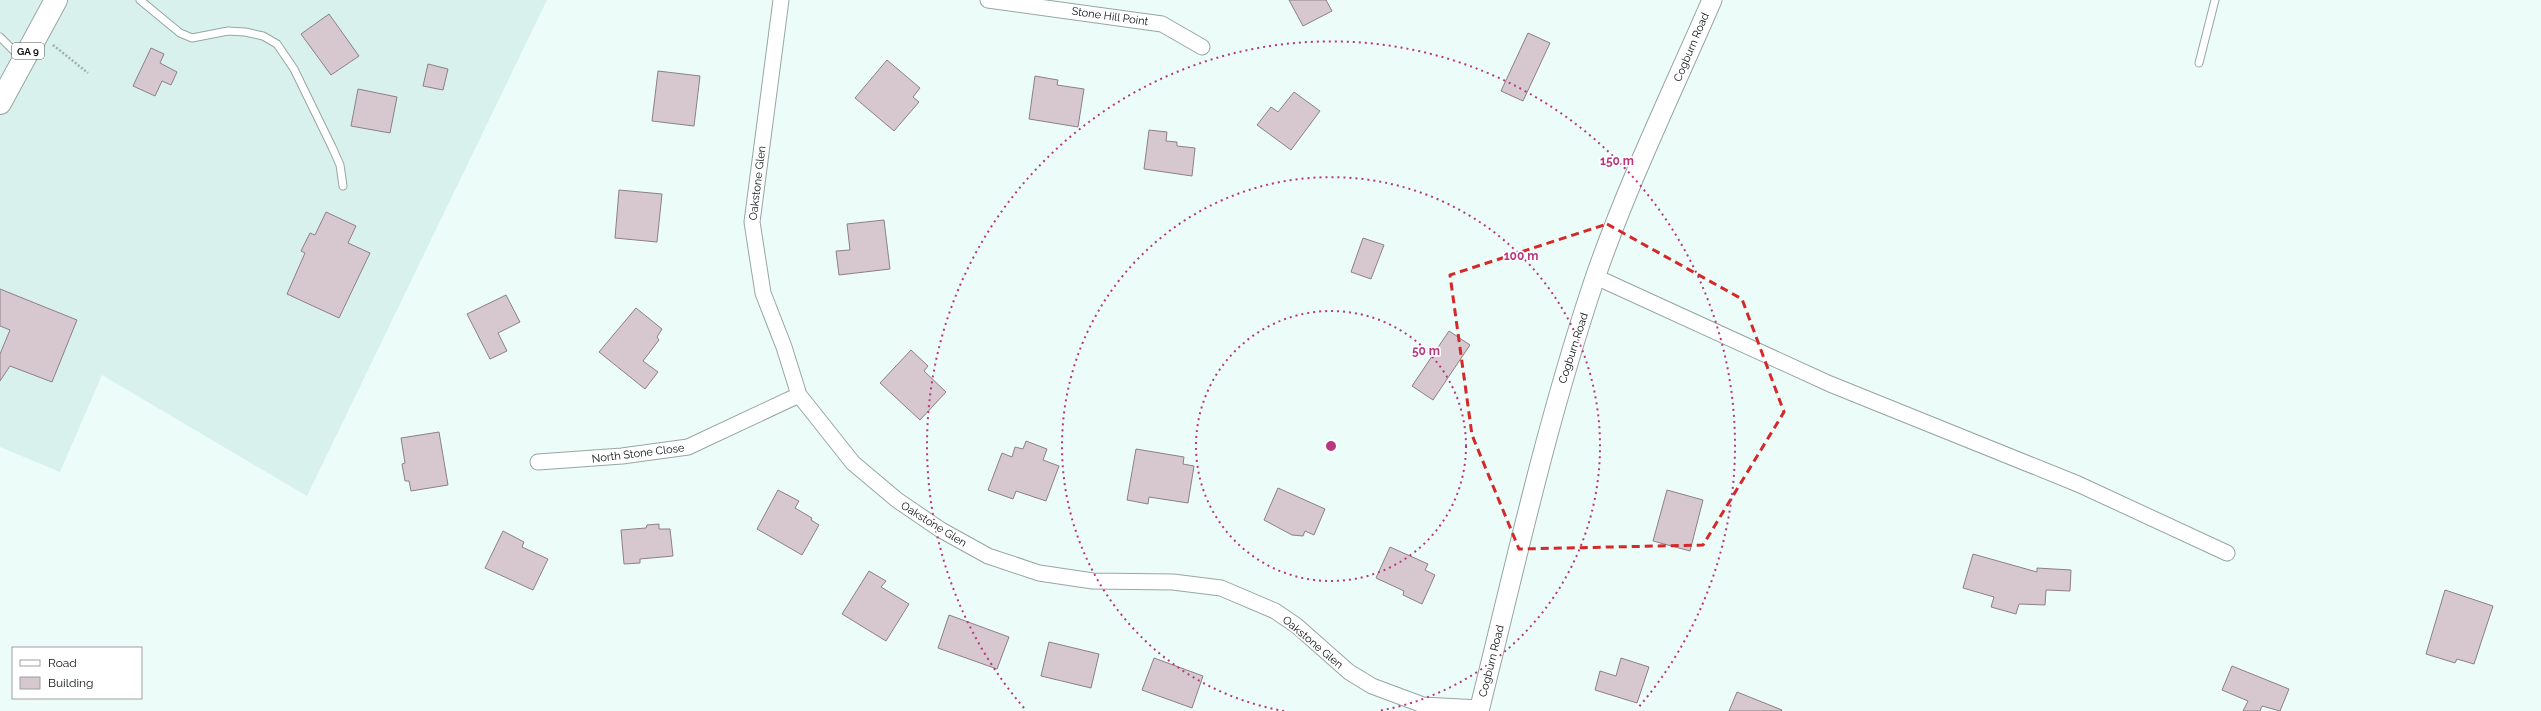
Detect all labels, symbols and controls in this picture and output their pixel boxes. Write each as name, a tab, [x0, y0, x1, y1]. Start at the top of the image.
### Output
street label: Stone Hill Point	[1071, 5, 1149, 28]
street label: Cogburn Road	[1671, 11, 1712, 84]
road number: GA 9	[12, 43, 44, 59]
street label: Oakstone Glen	[746, 145, 769, 221]
text: 150 m	[1600, 154, 1634, 168]
text: 100 m	[1504, 249, 1538, 263]
street label: Cogburn Road	[1556, 311, 1591, 385]
text: 50 m	[1412, 344, 1440, 358]
centre of rings	[1324, 439, 1338, 453]
street label: North Stone Close	[591, 441, 686, 466]
street label: Oakstone Glen	[899, 499, 969, 550]
street label: Oakstone Glen	[1280, 613, 1346, 671]
street label: Cogburn Road	[1476, 624, 1507, 698]
legend	[12, 647, 142, 699]
text: Road	[48, 656, 77, 670]
text: Building	[48, 676, 94, 690]

